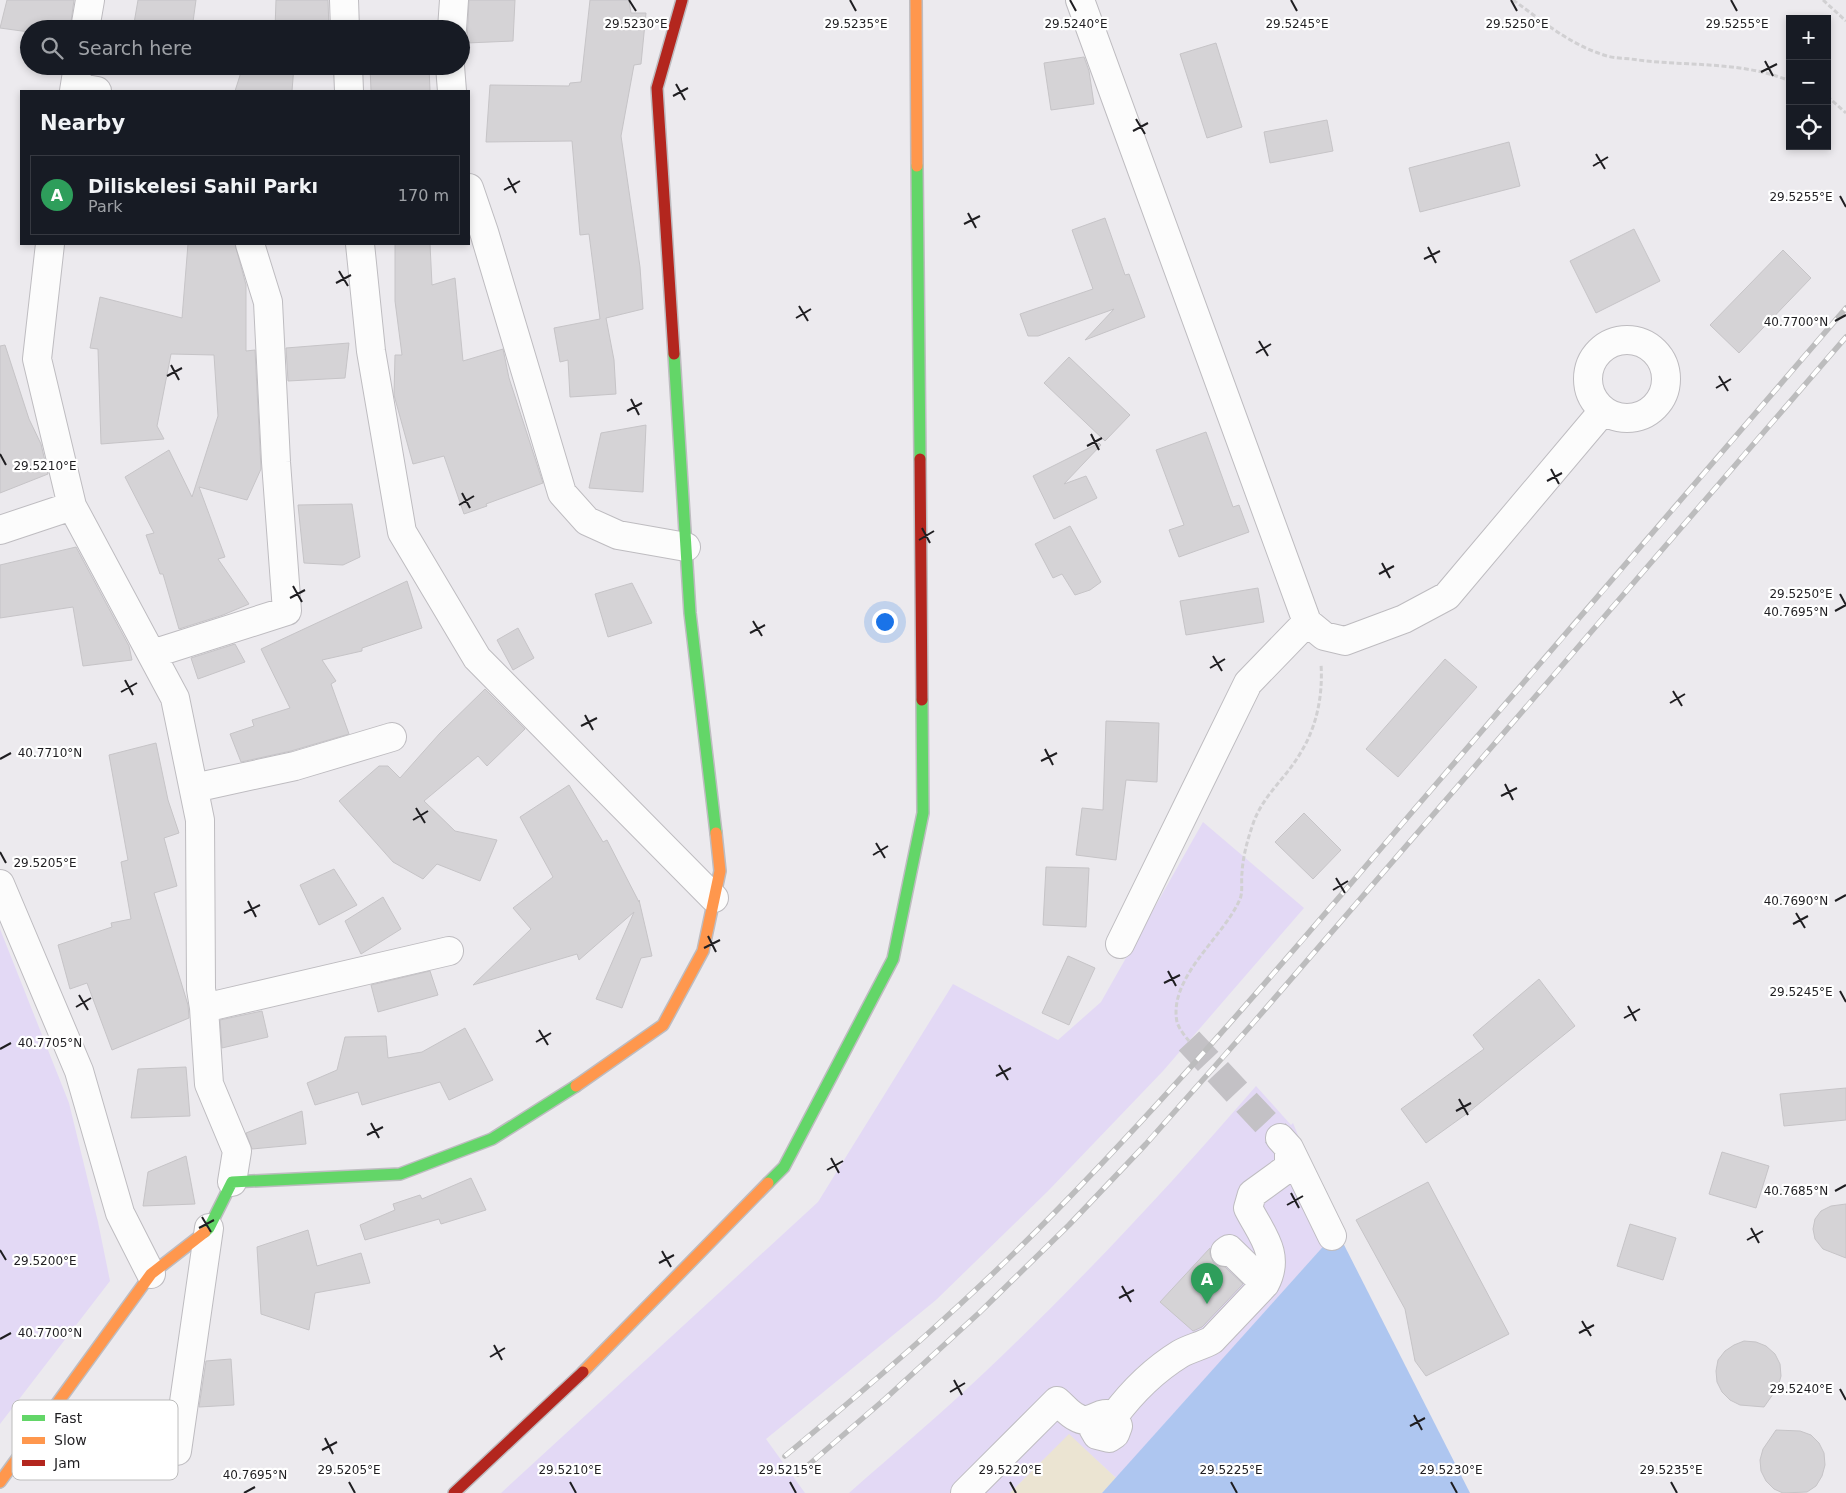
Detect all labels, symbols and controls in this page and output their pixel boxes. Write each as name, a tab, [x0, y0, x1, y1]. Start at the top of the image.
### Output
map controls	[1786, 15, 1831, 150]
button: +	[1786, 15, 1831, 60]
text: 29.5230°E	[604, 17, 668, 31]
text: 29.5235°E	[824, 17, 888, 31]
text: 29.5240°E	[1044, 17, 1108, 31]
text: 29.5245°E	[1265, 17, 1329, 31]
text: 29.5250°E	[1485, 17, 1549, 31]
text: 29.5255°E	[1705, 17, 1769, 31]
search box	[20, 20, 470, 75]
icon: search	[38, 34, 66, 62]
text: Search here	[78, 37, 192, 59]
button: −	[1786, 60, 1831, 105]
button: locate	[1786, 105, 1831, 150]
text: Nearby	[40, 111, 125, 135]
text: Diliskelesi Sahil Parkı	[88, 175, 318, 197]
text: A	[51, 186, 63, 205]
text: 170 m	[398, 186, 449, 205]
text: 29.5255°E	[1769, 190, 1833, 204]
text: Park	[88, 197, 123, 216]
text: 40.7700°N	[1764, 315, 1828, 329]
text: 29.5210°E	[13, 459, 77, 473]
text: 29.5250°E	[1769, 587, 1833, 601]
text: 40.7695°N	[1764, 605, 1828, 619]
your location	[872, 609, 898, 635]
text: 40.7710°N	[18, 746, 82, 760]
text: 29.5205°E	[13, 856, 77, 870]
text: 40.7690°N	[1764, 894, 1828, 908]
text: 29.5245°E	[1769, 985, 1833, 999]
text: 40.7705°N	[18, 1036, 82, 1050]
text: 40.7685°N	[1764, 1184, 1828, 1198]
text: 29.5200°E	[13, 1254, 77, 1268]
pin: A	[1191, 1263, 1223, 1304]
text: 40.7700°N	[18, 1326, 82, 1340]
text: 29.5240°E	[1769, 1382, 1833, 1396]
legend	[12, 1400, 178, 1480]
text: Fast	[54, 1410, 83, 1426]
text: Slow	[54, 1432, 87, 1448]
text: Jam	[53, 1455, 80, 1471]
text: 29.5205°E	[317, 1463, 381, 1477]
text: 29.5210°E	[538, 1463, 602, 1477]
text: 29.5215°E	[758, 1463, 822, 1477]
text: 29.5220°E	[978, 1463, 1042, 1477]
text: 29.5225°E	[1199, 1463, 1263, 1477]
text: 29.5230°E	[1419, 1463, 1483, 1477]
text: 29.5235°E	[1639, 1463, 1703, 1477]
text: 40.7695°N	[223, 1468, 287, 1482]

